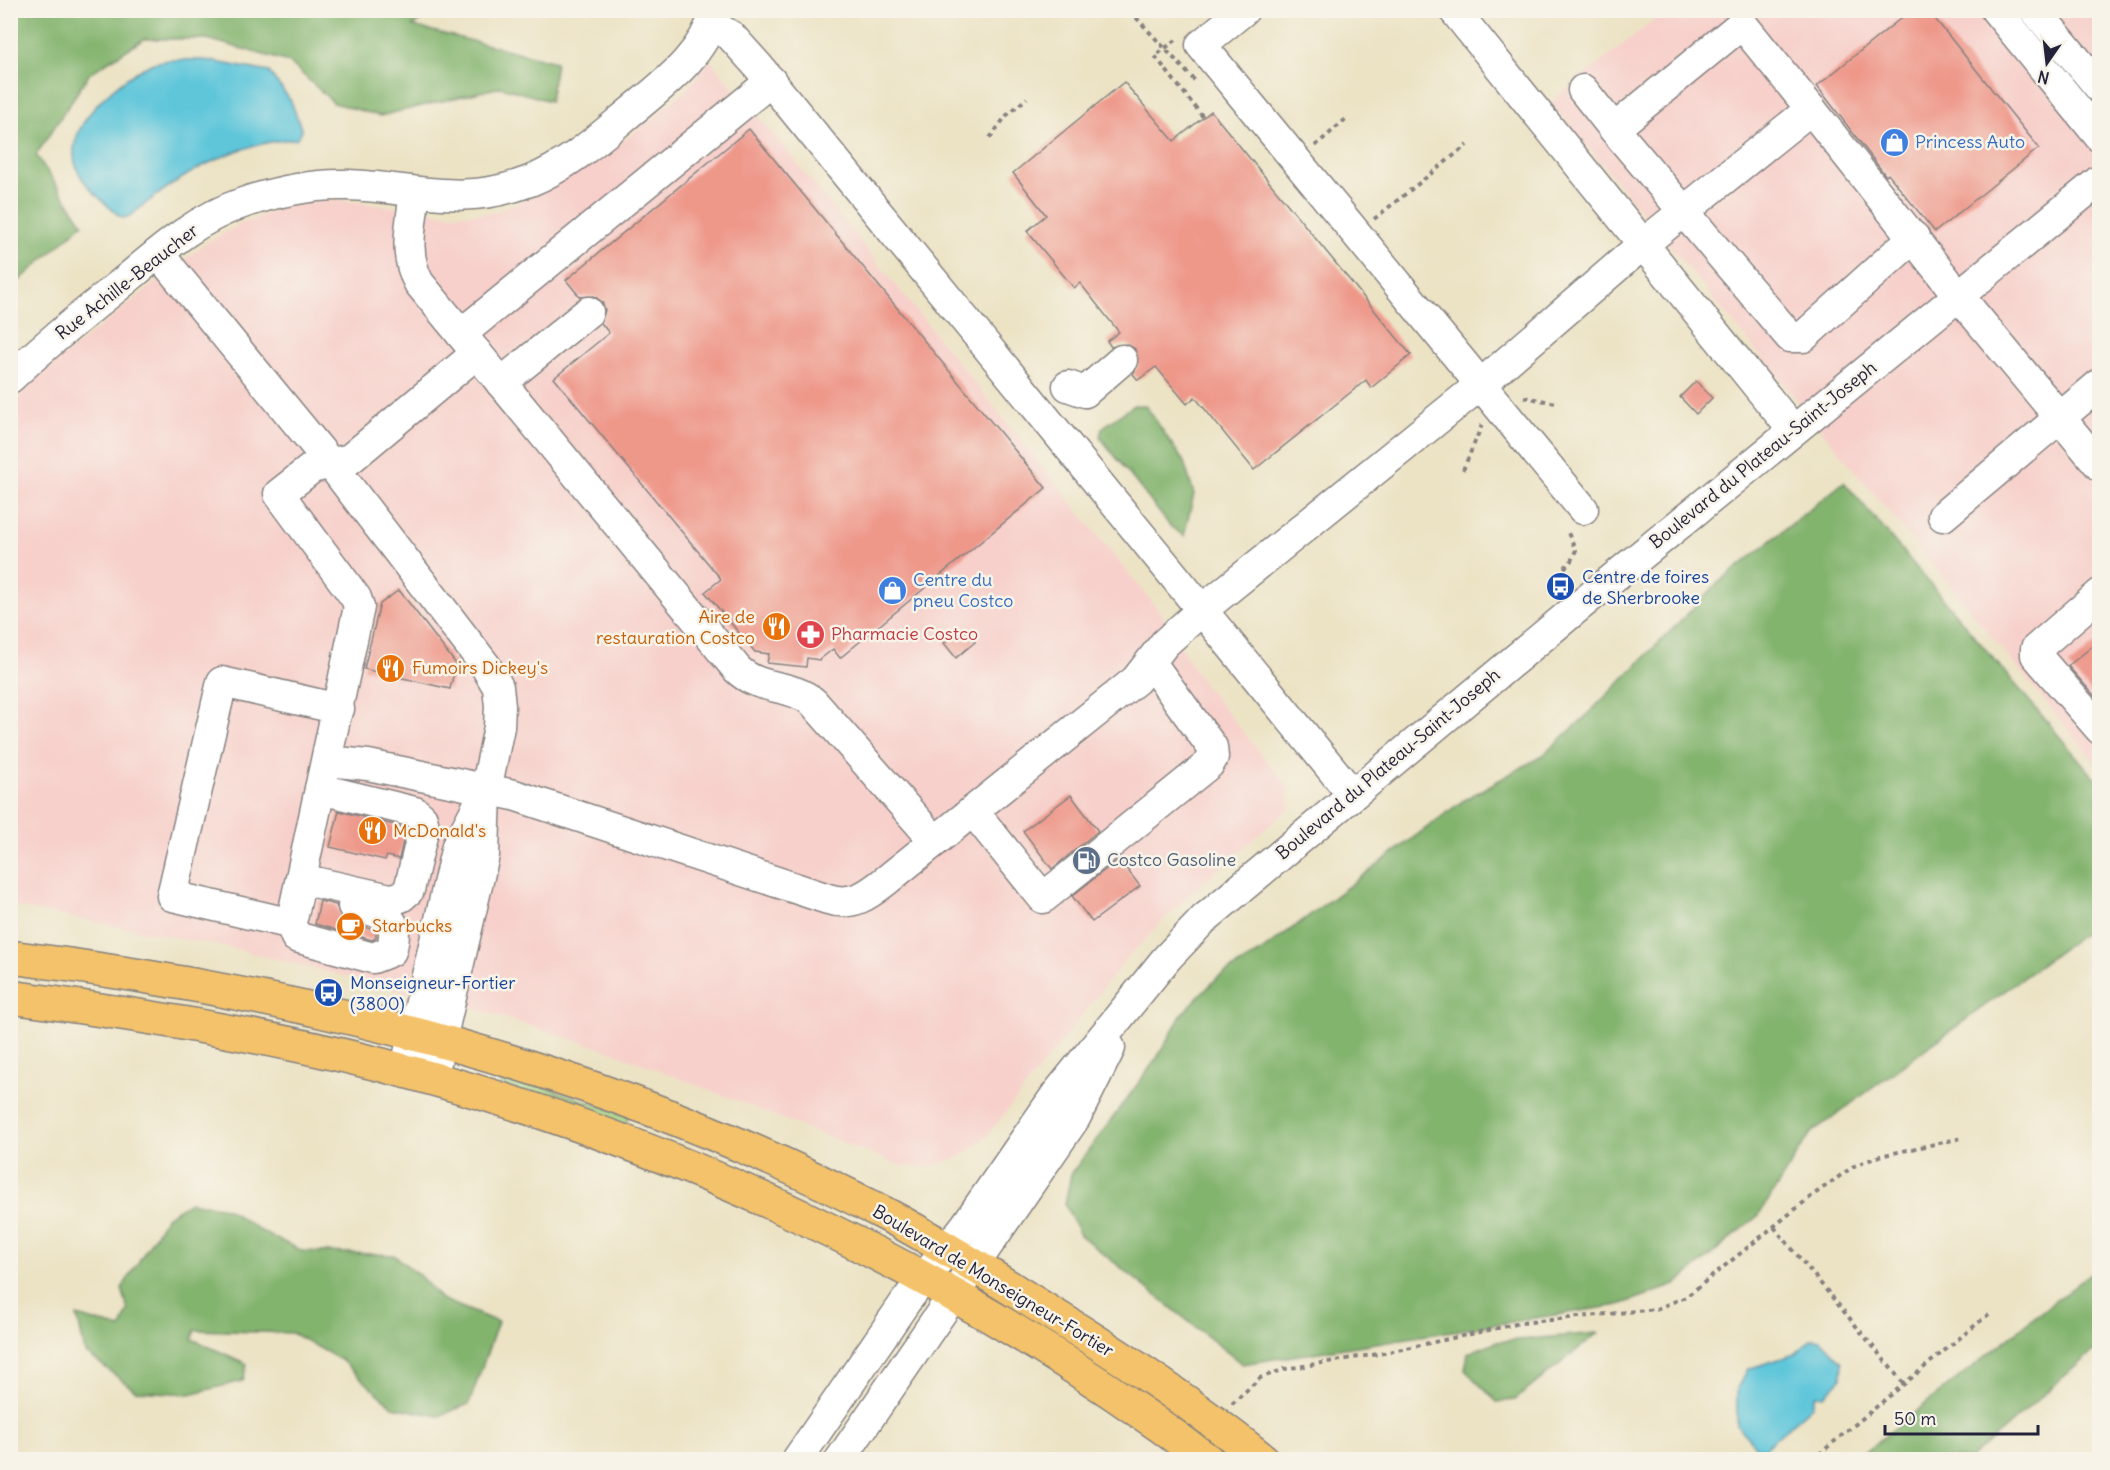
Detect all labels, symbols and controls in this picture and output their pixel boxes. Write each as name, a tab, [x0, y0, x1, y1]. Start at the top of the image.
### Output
north arrow	[2017, 33, 2077, 93]
text: N	[2036, 67, 2051, 89]
shop icon: Princess Auto	[1878, 126, 1910, 158]
place label: Princess Auto	[1915, 130, 2025, 153]
street label: Rue Achille-Beaucher	[51, 218, 203, 345]
street label: Boulevard du Plateau-Saint-Joseph	[1644, 356, 1881, 553]
place label: Centre de foires de Sherbrooke	[1582, 565, 1709, 609]
place label: Centre du pneu Costco	[913, 568, 1013, 612]
bus stop icon: Centre de foires de Sherbrooke	[1545, 571, 1577, 603]
shop icon: Centre du pneu Costco	[876, 574, 908, 606]
place label: Aire de restauration Costco	[596, 605, 755, 649]
restaurant icon: Aire de restauration Costco	[760, 611, 792, 643]
pharmacy icon: Pharmacie Costco	[794, 618, 826, 650]
place label: Pharmacie Costco	[831, 622, 978, 645]
restaurant icon: Fumoirs Dickey's	[375, 652, 407, 684]
place label: Fumoirs Dickey's	[412, 656, 548, 679]
street label: Boulevard du Plateau-Saint-Joseph	[1271, 663, 1505, 864]
restaurant icon: McDonald's	[356, 815, 388, 847]
place label: McDonald's	[393, 819, 486, 842]
fuel station icon: Costco Gasoline	[1070, 844, 1102, 876]
place label: Costco Gasoline	[1107, 848, 1236, 871]
cafe icon: Starbucks	[335, 910, 367, 942]
place label: Starbucks	[372, 914, 452, 937]
place label: Monseigneur-Fortier (3800)	[350, 971, 516, 1015]
bus stop icon: Monseigneur-Fortier (3800)	[313, 977, 345, 1009]
street label: Boulevard de Monseigneur-Fortier	[869, 1199, 1119, 1362]
scale bar	[1885, 1398, 2038, 1436]
text: 50 m	[1894, 1407, 1936, 1430]

